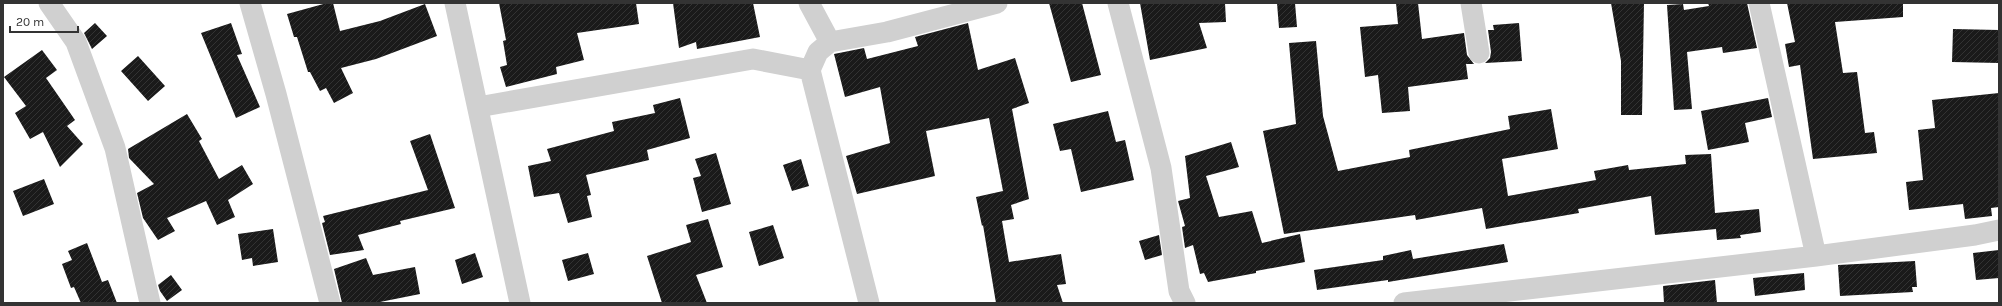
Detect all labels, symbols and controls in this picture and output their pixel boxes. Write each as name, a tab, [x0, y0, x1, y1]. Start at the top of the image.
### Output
scale bar	[10, 8, 78, 34]
text: 20 m	[16, 15, 44, 29]

